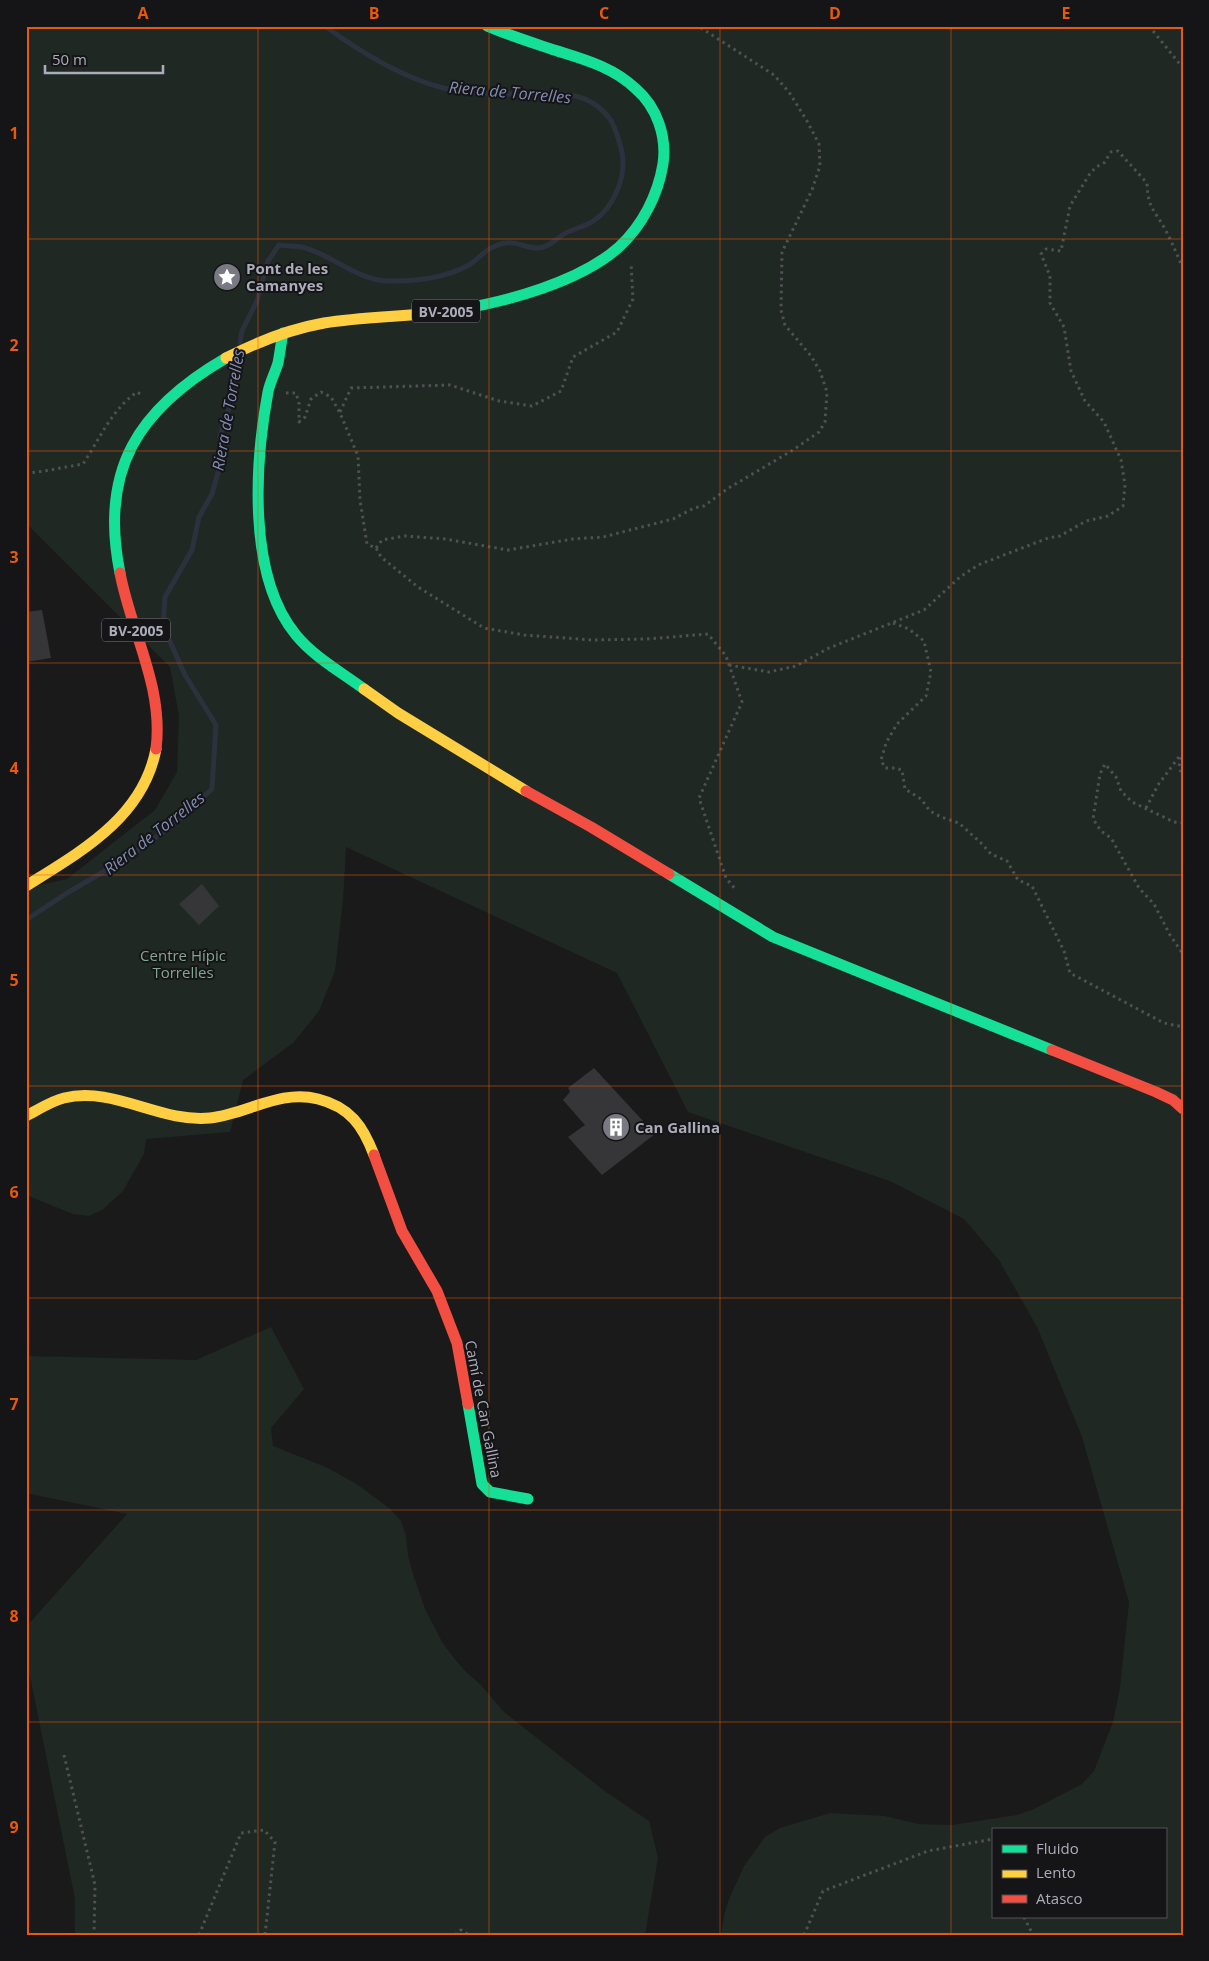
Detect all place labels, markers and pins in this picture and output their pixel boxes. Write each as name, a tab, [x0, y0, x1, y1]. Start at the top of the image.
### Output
place label: Pont de les Camanyes	[246, 258, 328, 295]
place icon: Pont de les Camanyes	[212, 262, 242, 292]
building icon: Can Gallina	[601, 1112, 631, 1142]
place label: Can Gallina	[635, 1117, 720, 1137]

